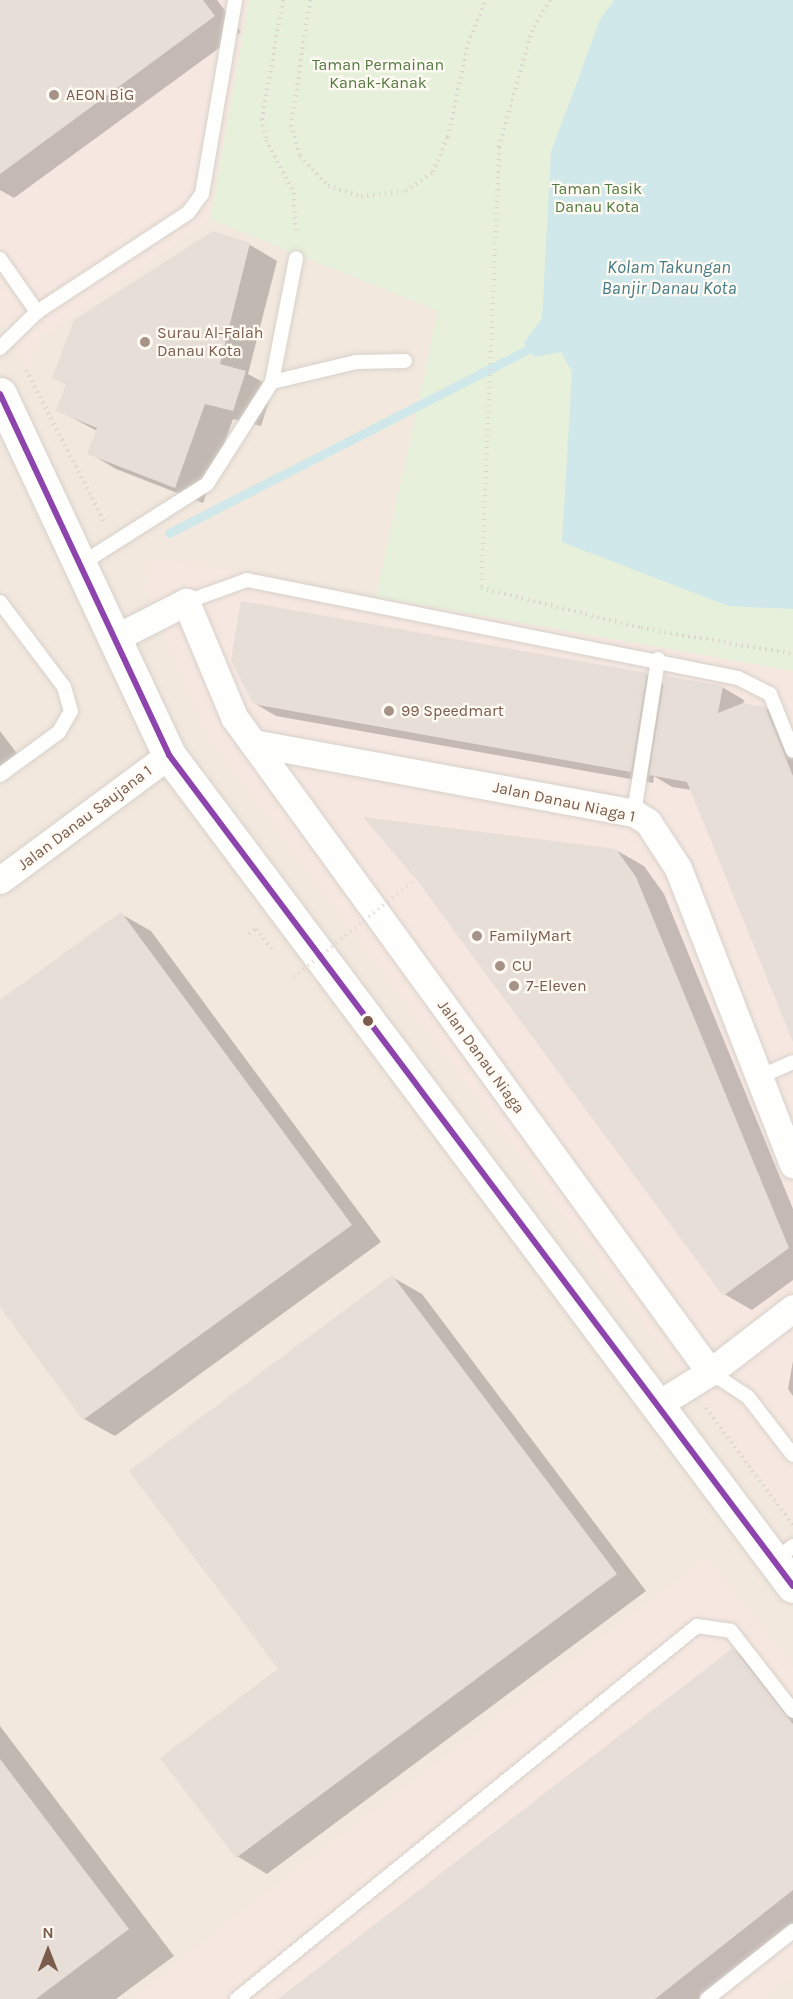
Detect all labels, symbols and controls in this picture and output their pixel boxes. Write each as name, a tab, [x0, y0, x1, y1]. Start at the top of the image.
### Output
park label: Taman Permainan Kanak-Kanak	[312, 55, 444, 93]
place label: AEON BiG	[66, 85, 134, 105]
marker: AEON BiG	[47, 88, 61, 102]
park label: Taman Tasik Danau Kota	[552, 179, 642, 217]
water label: Kolam Takungan Banjir Danau Kota	[601, 257, 737, 300]
place label: Surau Al-Falah Danau Kota	[157, 323, 263, 361]
marker: Surau Al-Falah Danau Kota	[138, 335, 152, 349]
place label: 99 Speedmart	[401, 701, 504, 721]
marker: 99 Speedmart	[382, 704, 396, 718]
street label: Jalan Danau Saujana 1	[14, 761, 156, 875]
street label: Jalan Danau Niaga 1	[491, 778, 637, 826]
place label: FamilyMart	[489, 926, 572, 946]
marker: FamilyMart	[470, 929, 484, 943]
place label: CU	[512, 956, 532, 976]
marker: CU	[493, 959, 507, 973]
place label: 7-Eleven	[526, 976, 587, 996]
marker: 7-Eleven	[507, 979, 521, 993]
street label: Jalan Danau Niaga	[433, 996, 529, 1118]
unlabelled marker	[362, 1015, 374, 1027]
north arrow	[18, 1921, 78, 1981]
text: N	[42, 1923, 54, 1942]

